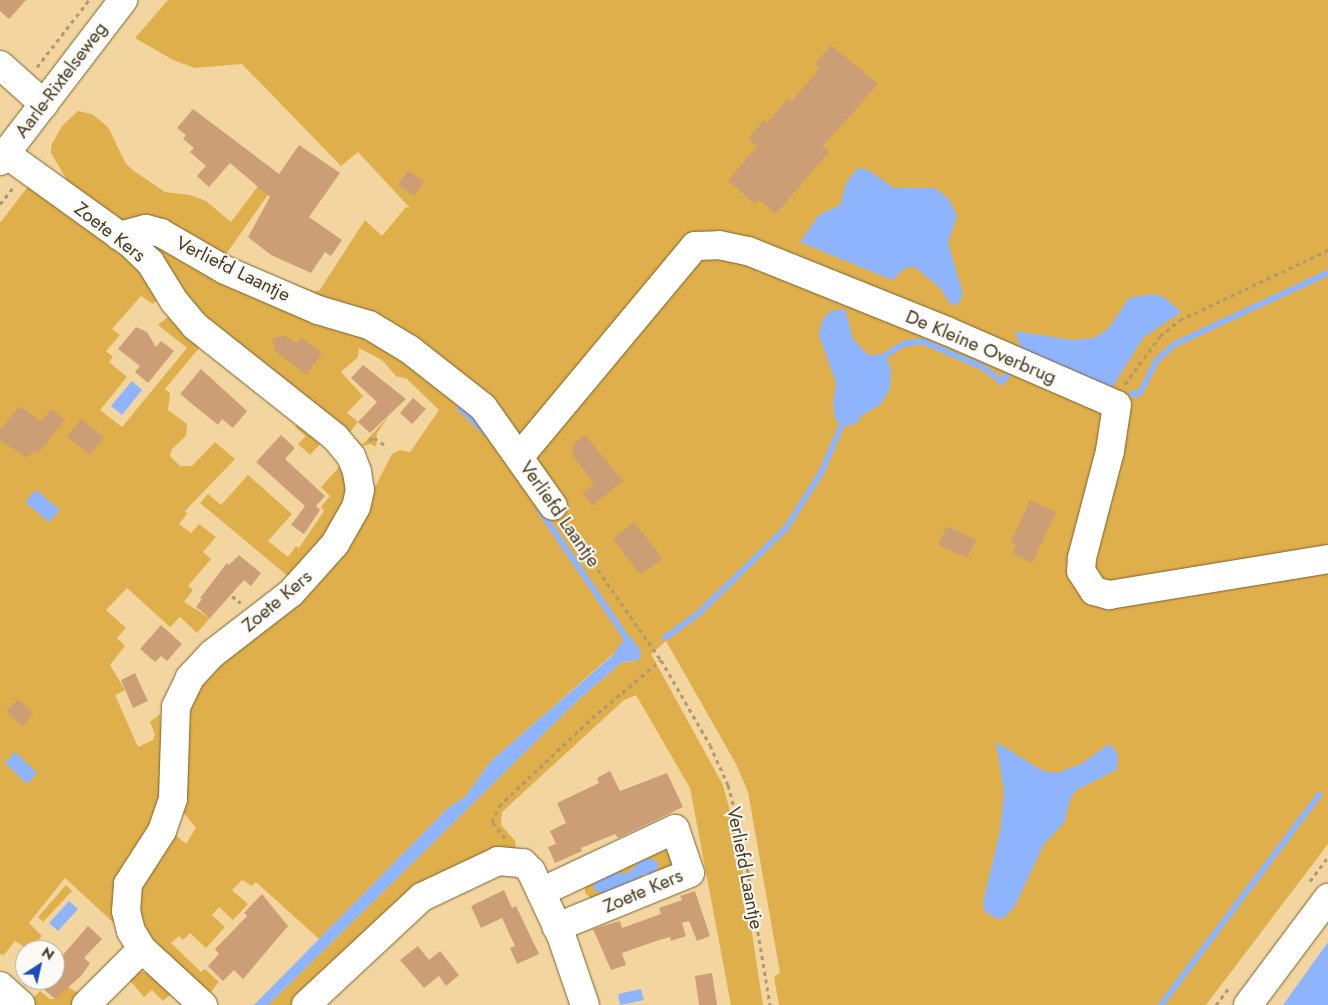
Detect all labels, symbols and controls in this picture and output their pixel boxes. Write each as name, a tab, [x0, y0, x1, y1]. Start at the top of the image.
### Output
street label: Aarle-Rixtelseweg	[10, 18, 112, 142]
street label: Zoete Kers	[70, 197, 150, 267]
street label: Verliefd Laantje	[172, 232, 294, 306]
street label: De Kleine Overbrug	[902, 305, 1060, 389]
street label: Verliefd Laantje	[515, 457, 605, 571]
street label: Zoete Kers	[237, 565, 317, 637]
street label: Verliefd Laantje	[722, 805, 768, 931]
street label: Zoete Kers	[600, 864, 686, 918]
north arrow	[15, 940, 65, 990]
text: N	[38, 942, 58, 965]

